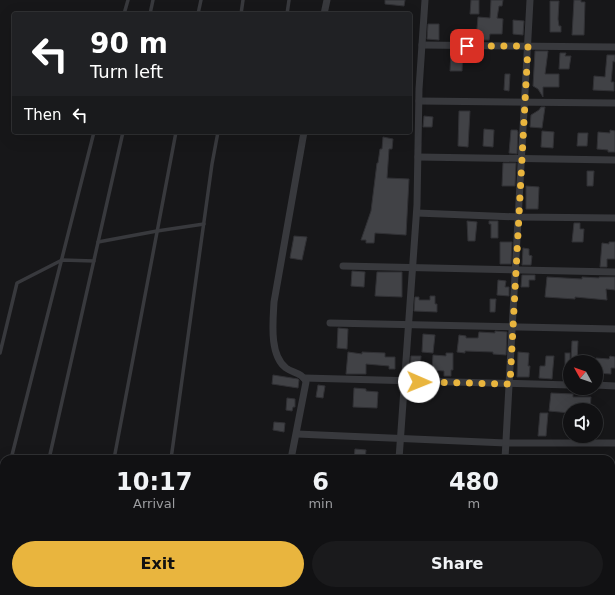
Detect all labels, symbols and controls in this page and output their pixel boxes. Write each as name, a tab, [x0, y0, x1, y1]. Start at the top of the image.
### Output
text: 90 m	[90, 27, 168, 60]
icon: left	[24, 28, 76, 80]
pin	[450, 29, 484, 63]
icon: arrive	[456, 35, 478, 57]
text: Turn left	[90, 61, 163, 82]
icon: left	[69, 104, 91, 126]
text: Then	[24, 106, 61, 124]
north arrow	[563, 355, 603, 395]
map controls	[563, 355, 603, 443]
position arrow	[398, 361, 440, 403]
button: sound	[563, 403, 603, 443]
text: 10:17	[116, 468, 192, 496]
text: 6	[312, 468, 329, 496]
text: 480	[449, 468, 499, 496]
text: Arrival	[133, 496, 175, 511]
text: min	[308, 496, 333, 511]
text: m	[468, 496, 480, 511]
button: Exit	[12, 541, 304, 587]
button: Share	[312, 541, 603, 587]

